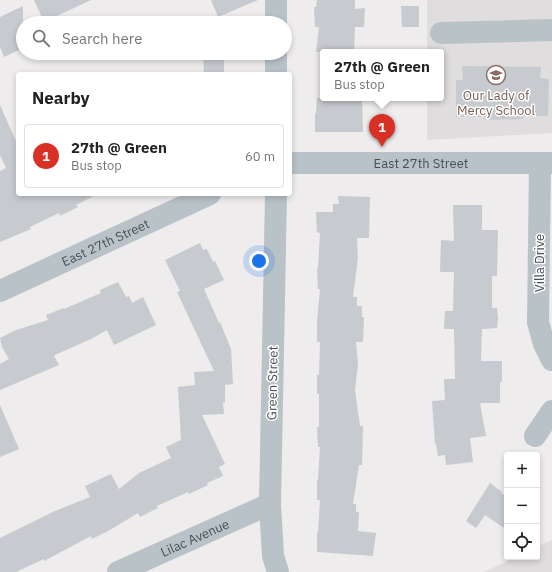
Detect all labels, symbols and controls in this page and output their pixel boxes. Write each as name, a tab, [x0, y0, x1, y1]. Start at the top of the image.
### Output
search box	[16, 16, 292, 60]
icon: search	[30, 27, 52, 49]
text: Search here	[62, 29, 142, 48]
popup	[320, 49, 444, 101]
text: 27th @ Green	[334, 57, 430, 76]
school or university icon: Our Lady of Mercy School	[485, 64, 507, 86]
text: Bus stop	[334, 76, 385, 93]
text: Nearby	[32, 87, 90, 109]
place label: Our Lady of Mercy School	[457, 87, 535, 119]
pin: 1	[369, 114, 395, 147]
text: 27th @ Green	[71, 138, 167, 157]
text: 1	[42, 148, 50, 165]
text: 60 m	[245, 148, 275, 165]
street label: East 27th Street	[374, 155, 468, 172]
text: Bus stop	[71, 157, 122, 174]
street label: East 27th Street	[59, 215, 152, 270]
street label: Villa Drive	[531, 234, 548, 292]
your location	[249, 251, 269, 271]
street label: Green Street	[263, 346, 282, 420]
map controls	[504, 452, 540, 560]
button: +	[504, 452, 540, 488]
button: −	[504, 488, 540, 524]
street label: Lilac Avenue	[158, 515, 232, 561]
button: locate	[504, 524, 540, 560]

